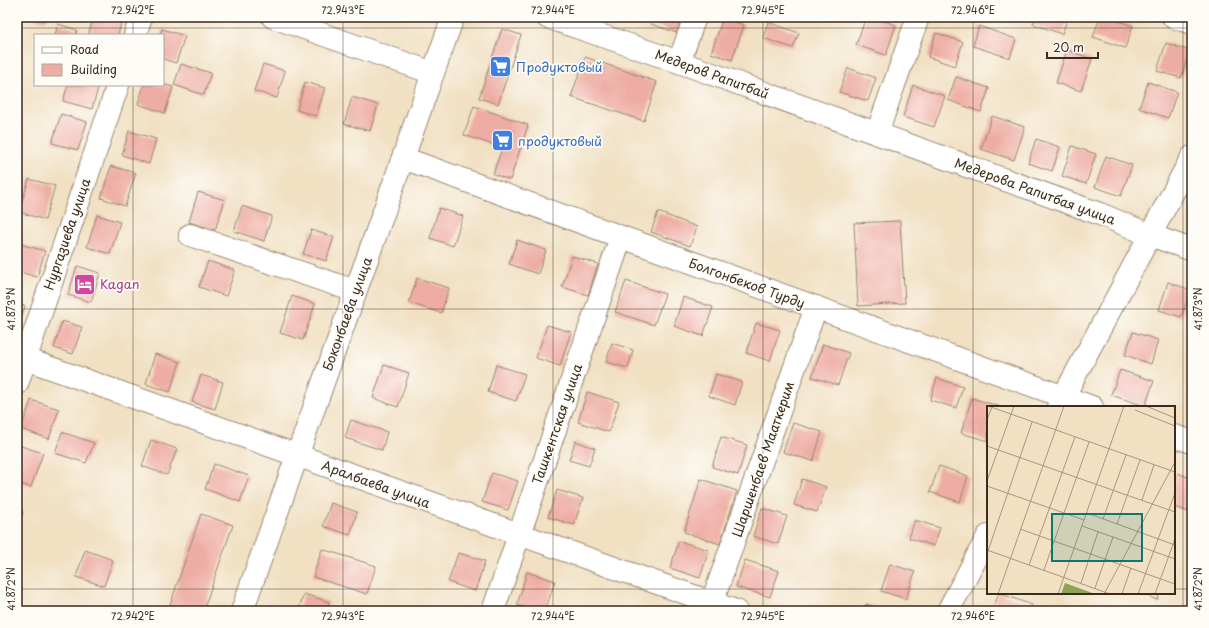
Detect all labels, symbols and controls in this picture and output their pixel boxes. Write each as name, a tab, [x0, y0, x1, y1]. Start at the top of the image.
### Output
text: 72.942°E	[111, 2, 155, 17]
text: 72.943°E	[321, 2, 365, 17]
text: 72.944°E	[531, 2, 575, 17]
text: 72.945°E	[741, 2, 785, 17]
text: 72.946°E	[951, 2, 995, 17]
legend	[34, 34, 164, 86]
scale bar	[1047, 34, 1098, 60]
text: 20 m	[1053, 38, 1084, 56]
text: Road	[70, 40, 99, 58]
street label: Медеров Рапитбай	[653, 44, 772, 103]
supermarket icon: Продуктовый	[487, 54, 513, 80]
place label: Продуктовый	[516, 57, 602, 76]
text: Building	[70, 60, 117, 78]
supermarket icon: продуктовый	[490, 128, 516, 154]
place label: продуктовый	[518, 131, 602, 150]
street label: Медерова Рапитбая улица	[952, 153, 1119, 229]
street label: Нургазиева улица	[39, 175, 95, 292]
street label: Болгонбеков Турду	[686, 253, 808, 312]
street label: Боконбаева улица	[317, 254, 376, 373]
hotel icon: Kagan	[71, 271, 97, 297]
place label: Kagan	[100, 274, 140, 293]
text: 41.873°N	[3, 287, 18, 331]
text: 41.873°N	[1190, 287, 1205, 331]
street label: Ташкентская улица	[527, 360, 586, 487]
street label: Шаршенбаев Мааткерим	[727, 378, 798, 540]
inset map	[987, 406, 1175, 594]
street label: Аралбаева улица	[319, 455, 434, 512]
text: 41.872°N	[3, 567, 18, 611]
text: 41.872°N	[1190, 567, 1205, 611]
text: 72.942°E	[111, 608, 155, 623]
text: 72.943°E	[321, 608, 365, 623]
text: 72.944°E	[531, 608, 575, 623]
text: 72.945°E	[741, 608, 785, 623]
text: 72.946°E	[951, 608, 995, 623]

